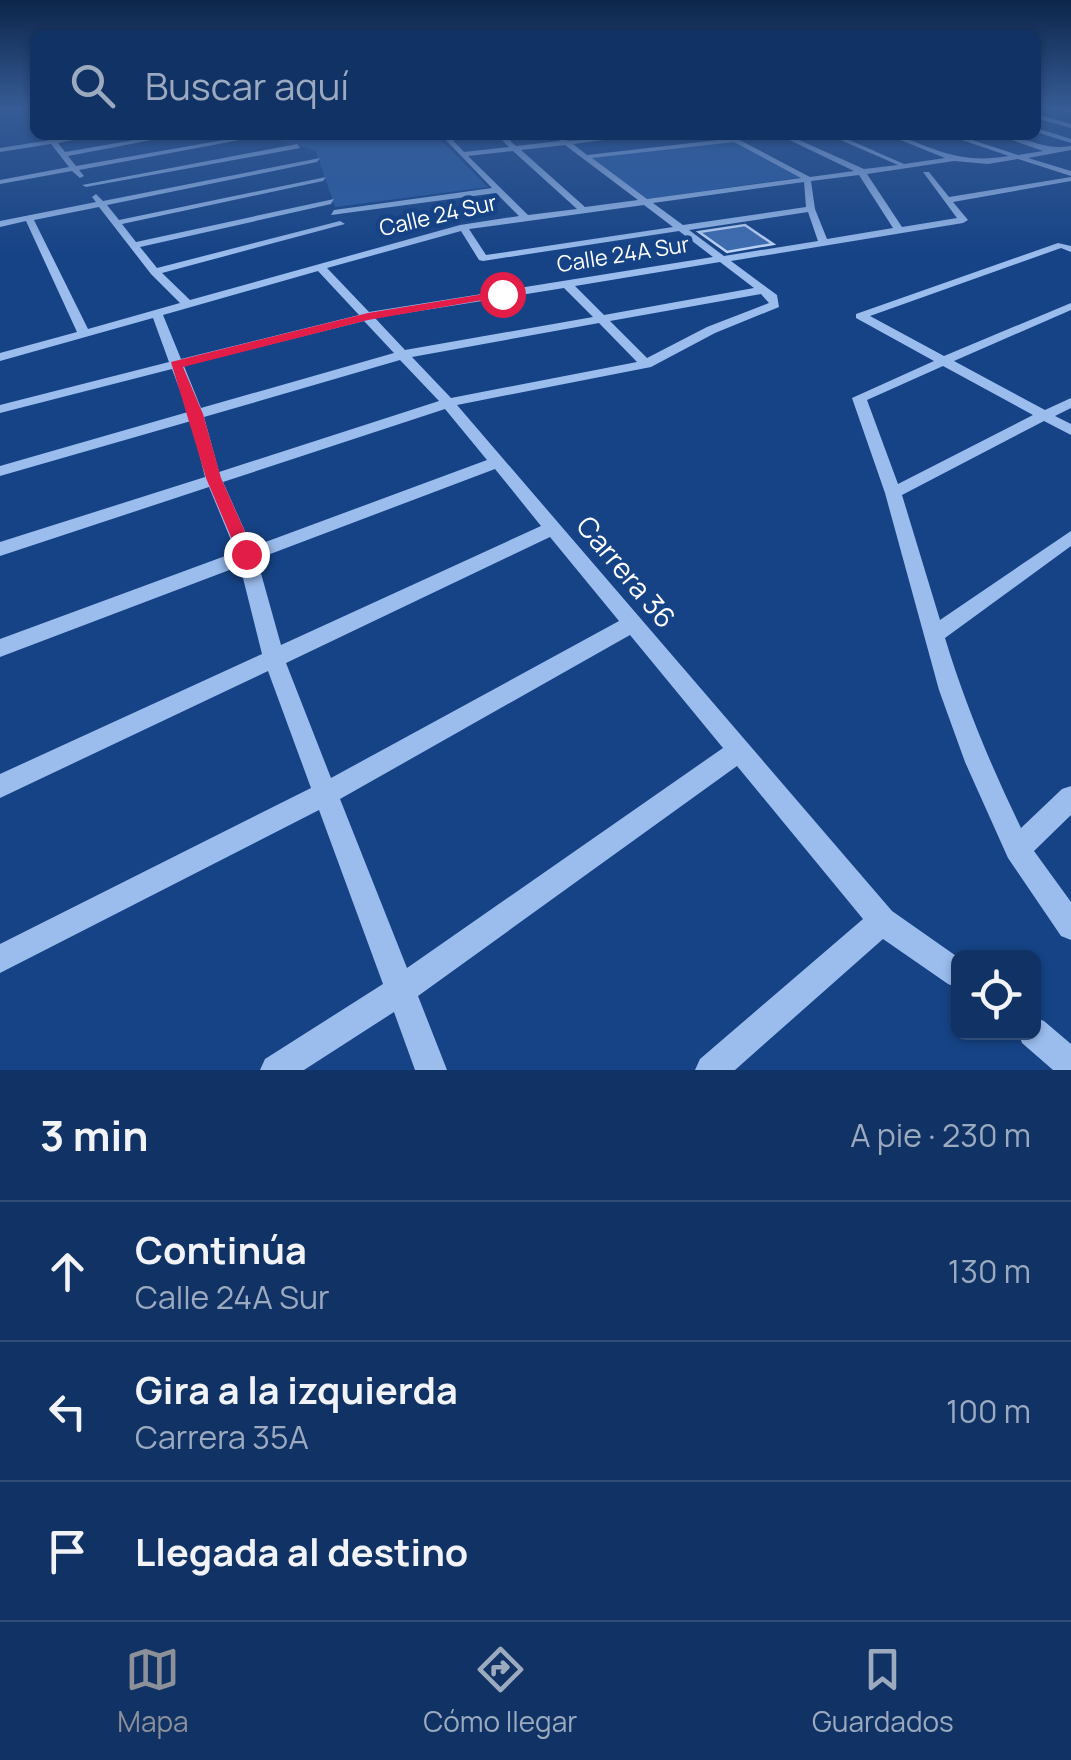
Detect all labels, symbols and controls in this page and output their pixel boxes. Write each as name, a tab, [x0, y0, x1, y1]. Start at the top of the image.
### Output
search box	[30, 30, 1041, 140]
icon: search	[65, 58, 120, 113]
text: Buscar aquí	[145, 59, 349, 111]
street label: Calle 24 Sur	[376, 187, 500, 243]
street label: Calle 24A Sur	[555, 229, 691, 279]
route start	[480, 272, 526, 318]
street label: Carrera 36	[569, 507, 685, 635]
route end	[224, 532, 270, 578]
map controls	[951, 950, 1041, 1040]
button: locate	[951, 950, 1041, 1040]
text: 3 min	[40, 1106, 149, 1164]
text: A pie · 230 m	[850, 1113, 1031, 1157]
text: Continúa	[135, 1223, 307, 1275]
icon: ahead	[40, 1244, 95, 1299]
text: 130 m	[948, 1249, 1031, 1293]
text: Calle 24A Sur	[135, 1275, 329, 1319]
text: Gira a la izquierda	[135, 1363, 458, 1415]
icon: left	[40, 1384, 95, 1439]
text: 100 m	[946, 1389, 1031, 1433]
text: Carrera 35A	[135, 1415, 309, 1459]
icon: arrive	[40, 1524, 95, 1579]
text: Llegada al destino	[135, 1525, 468, 1577]
tab: Mapa	[117, 1642, 189, 1740]
tab: Cómo llegar	[423, 1642, 577, 1740]
tab: Guardados	[812, 1642, 954, 1740]

